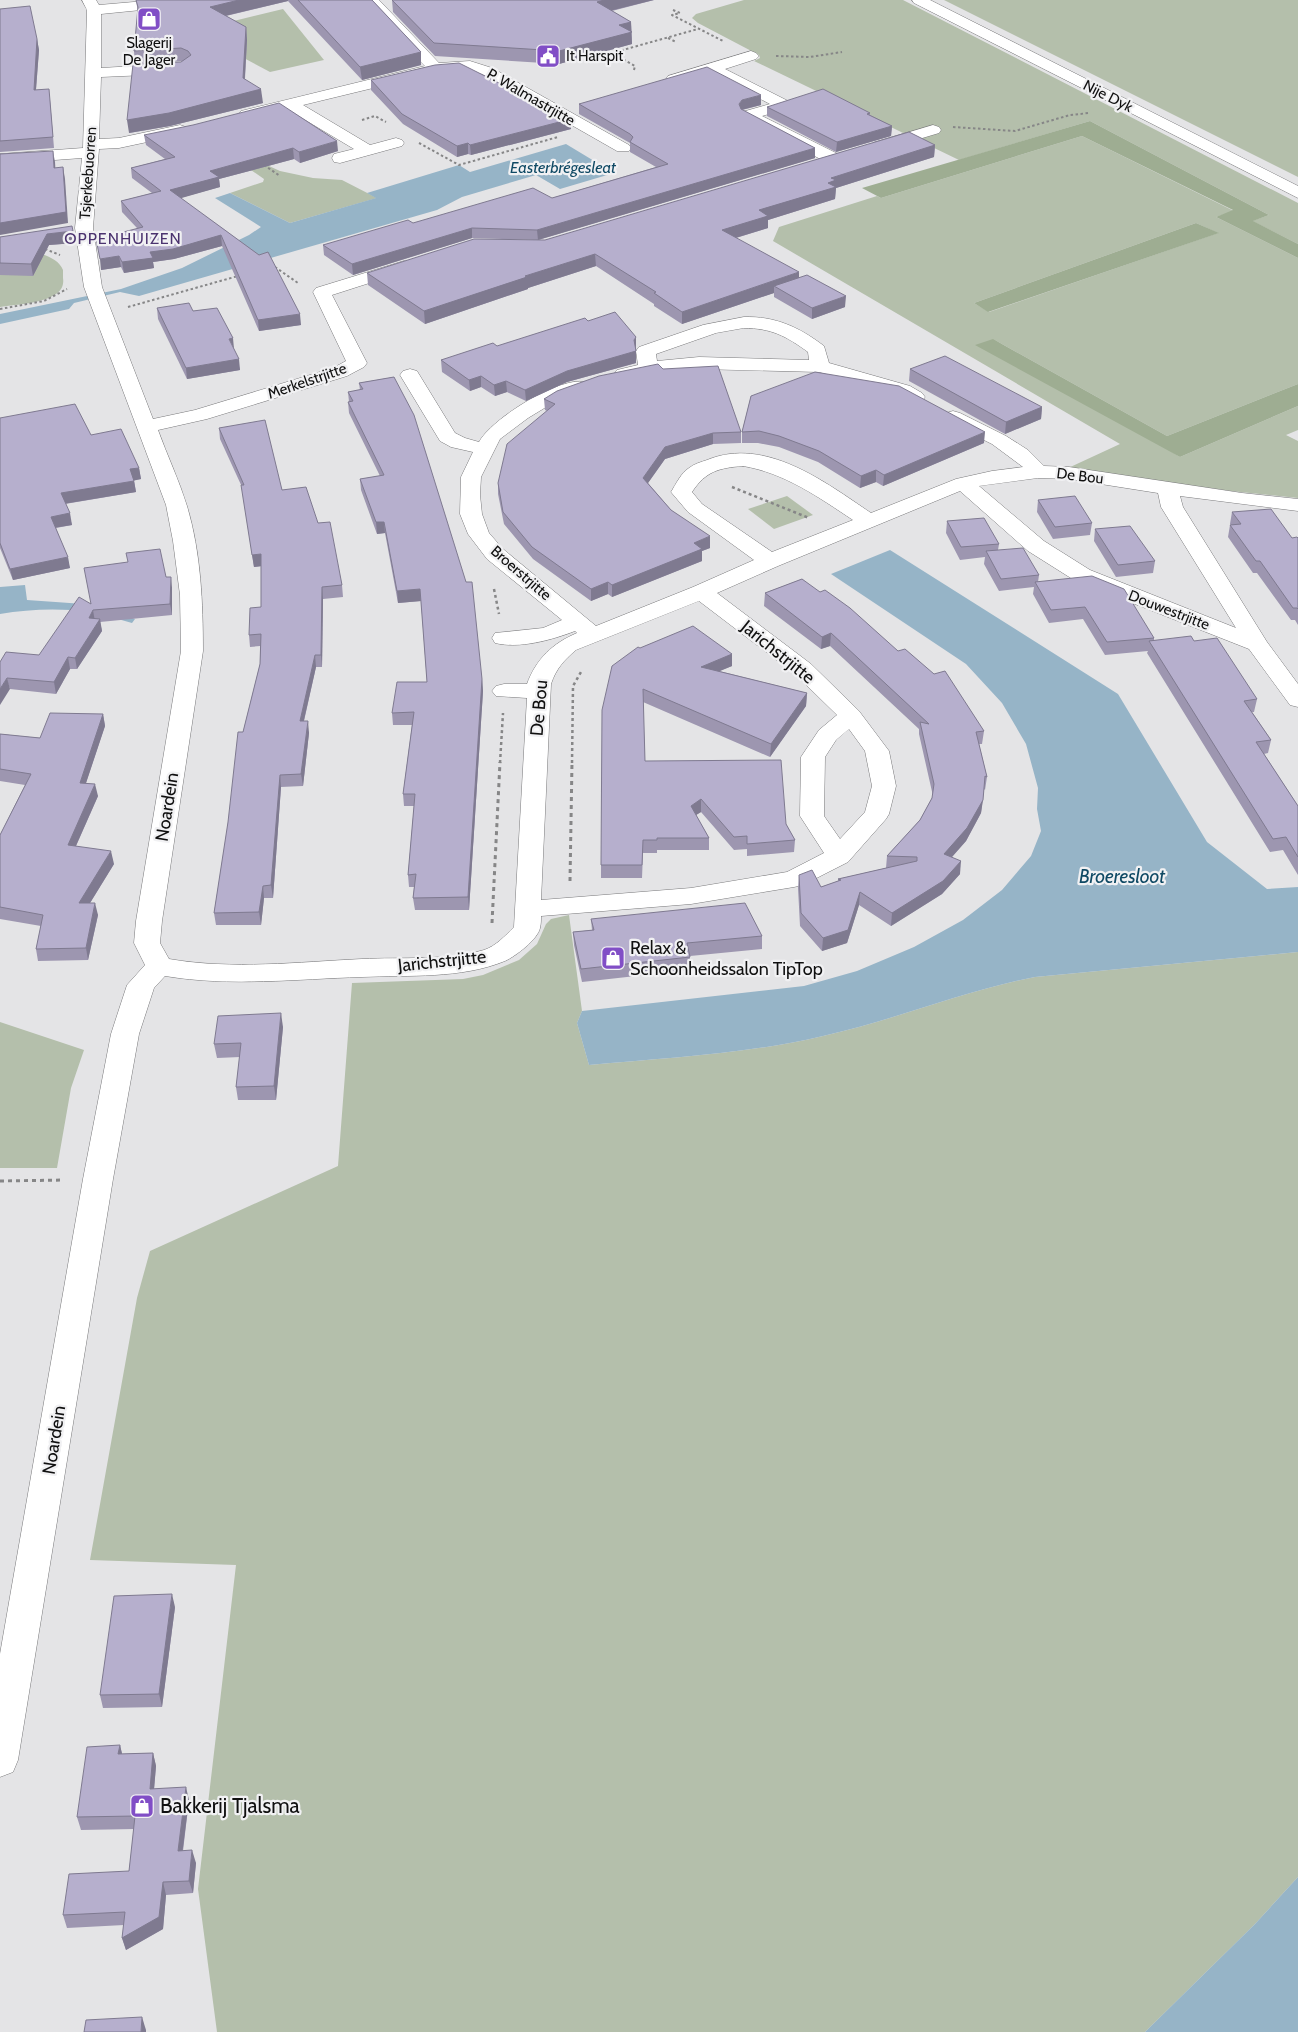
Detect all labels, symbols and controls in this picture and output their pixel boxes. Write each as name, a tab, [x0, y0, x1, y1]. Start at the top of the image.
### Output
shop icon: Slagerij De Jager	[136, 6, 162, 32]
place label: Slagerij De Jager	[123, 34, 176, 69]
public building icon: It Harspit	[535, 43, 561, 69]
place label: It Harspit	[566, 47, 623, 65]
street label: P. Walmastrjitte	[484, 65, 578, 130]
street label: Nije Dyk	[1080, 76, 1136, 116]
street label: Tsjerkebuorren	[76, 126, 100, 220]
water label: Easterbrégesleat	[510, 158, 617, 177]
district label: OPPENHUIZEN	[64, 229, 182, 248]
street label: Merkelstrjitte	[265, 359, 349, 403]
street label: De Bou	[1056, 464, 1104, 488]
street label: Broerstrjitte	[487, 542, 555, 604]
street label: Douwestrjitte	[1126, 586, 1212, 634]
street label: Jarichstrjitte	[736, 615, 819, 688]
street label: De Bou	[526, 679, 552, 737]
street label: Noardein	[151, 771, 183, 843]
water label: Broeresloot	[1079, 865, 1166, 888]
place label: Relax & Schoonheidssalon TipTop	[630, 937, 823, 980]
street label: Jarichstrjitte	[396, 945, 487, 977]
shop icon: Relax & Schoonheidssalon TipTop	[600, 945, 626, 971]
street label: Noardein	[38, 1404, 70, 1476]
shop icon: Bakkerij Tjalsma	[129, 1793, 155, 1819]
place label: Bakkerij Tjalsma	[160, 1793, 300, 1819]

